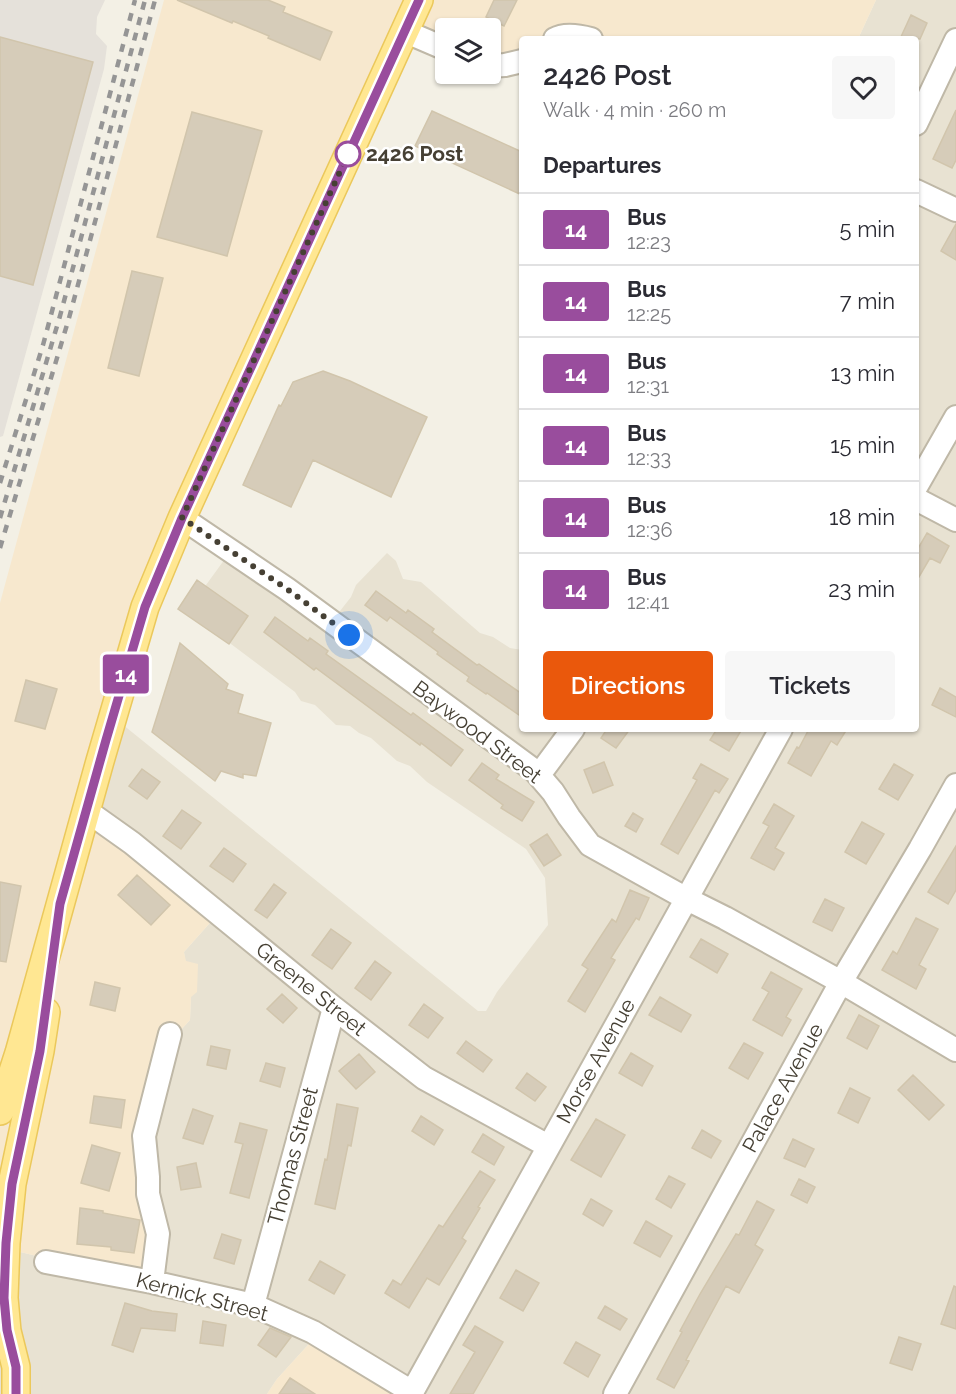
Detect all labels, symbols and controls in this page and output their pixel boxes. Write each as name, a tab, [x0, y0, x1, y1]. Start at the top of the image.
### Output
map controls	[435, 18, 501, 84]
button: layers	[435, 18, 501, 84]
button: heart	[832, 56, 895, 119]
text: 2426 Post	[543, 59, 671, 92]
text: Walk · 4 min · 260 m	[543, 98, 726, 122]
marker: 2426 Post	[335, 141, 361, 167]
place label: 2426 Post	[366, 141, 463, 166]
text: Departures	[543, 152, 661, 178]
text: Bus	[627, 204, 666, 230]
text: 5 min	[840, 216, 895, 242]
text: 14	[565, 217, 587, 242]
text: 12:23	[627, 230, 671, 254]
text: Bus	[627, 276, 666, 302]
text: 7 min	[840, 288, 895, 314]
text: 14	[565, 289, 587, 314]
text: 12:25	[627, 302, 671, 326]
text: Bus	[627, 348, 666, 374]
text: 13 min	[830, 360, 895, 386]
text: 14	[565, 361, 587, 386]
text: 12:31	[627, 374, 669, 398]
text: Bus	[627, 420, 666, 446]
text: 15 min	[830, 432, 895, 458]
text: 14	[565, 433, 587, 458]
text: 12:33	[627, 446, 671, 470]
text: Bus	[627, 492, 666, 518]
text: 18 min	[829, 504, 895, 530]
text: 14	[565, 505, 587, 530]
text: 12:36	[627, 518, 672, 542]
text: Bus	[627, 564, 666, 590]
text: 23 min	[828, 576, 895, 602]
text: 14	[565, 577, 587, 602]
text: 12:41	[627, 590, 669, 614]
your location	[334, 620, 364, 650]
button: Directions	[543, 651, 713, 720]
button: Tickets	[725, 651, 895, 720]
line badge: 14	[99, 654, 153, 694]
text: 14	[115, 662, 137, 687]
street label: Baywood Street	[408, 675, 547, 788]
street label: Greene Street	[251, 936, 372, 1041]
street label: Morse Avenue	[551, 994, 640, 1128]
street label: Palace Avenue	[737, 1019, 828, 1157]
street label: Thomas Street	[262, 1084, 323, 1228]
street label: Kernick Street	[133, 1267, 271, 1326]

